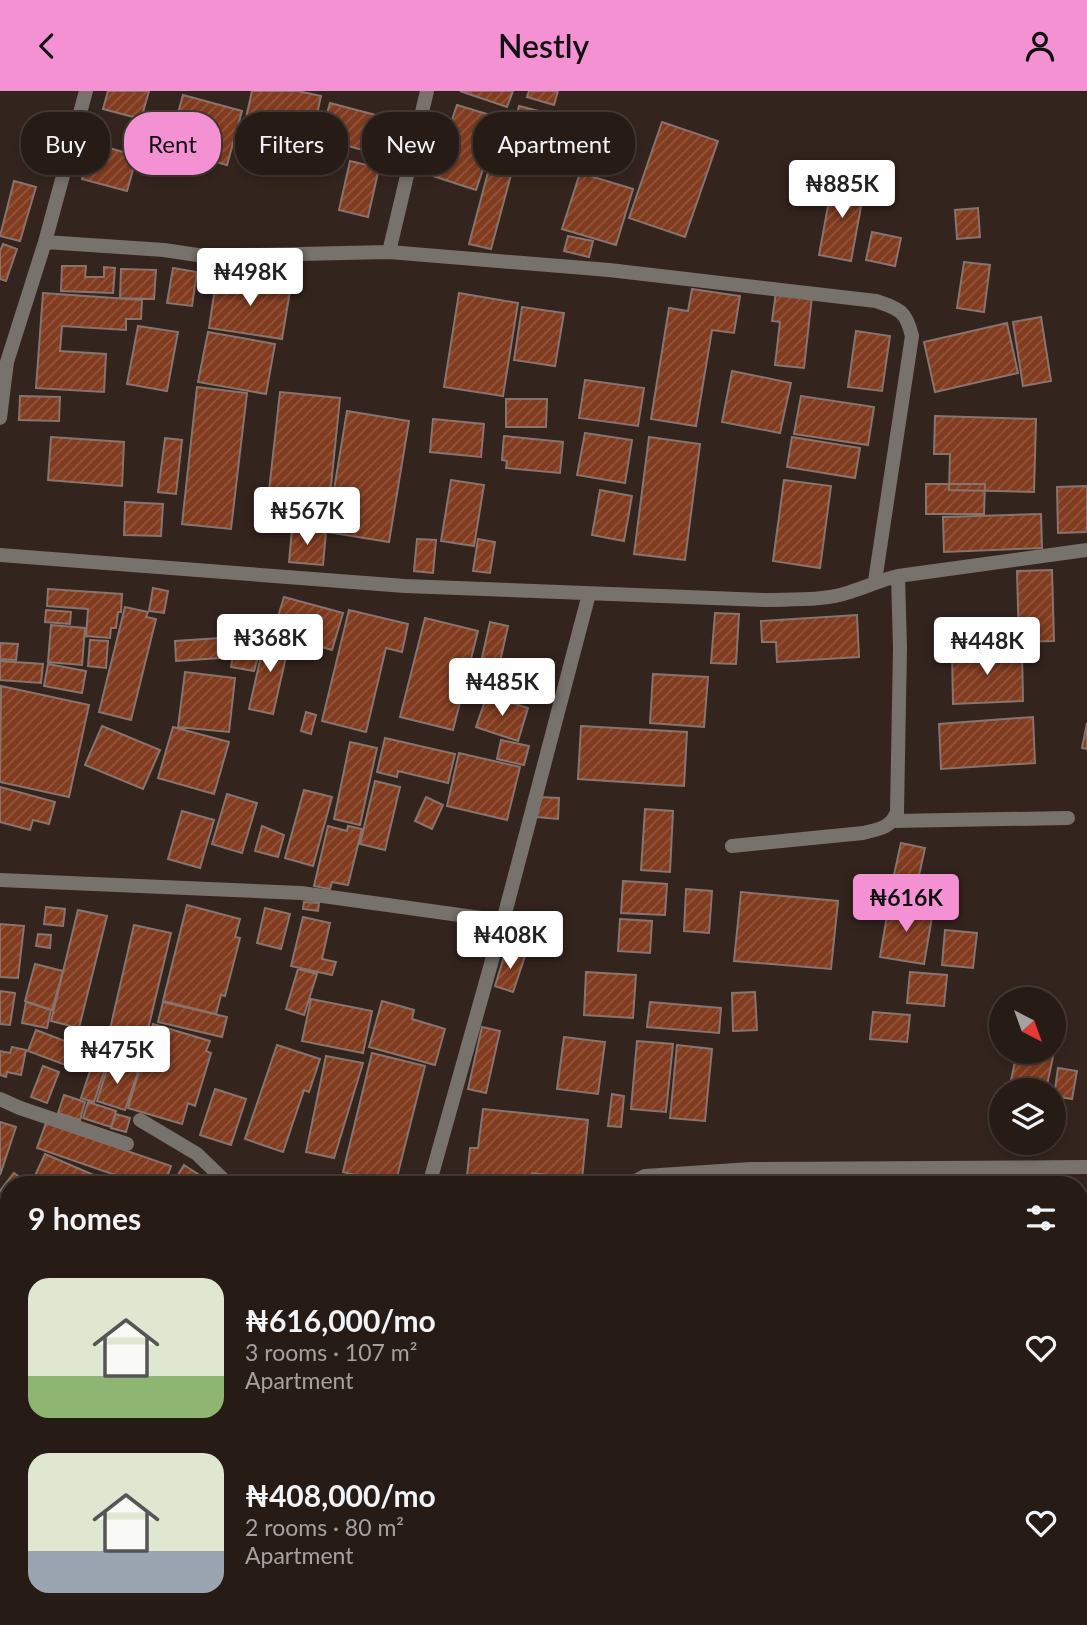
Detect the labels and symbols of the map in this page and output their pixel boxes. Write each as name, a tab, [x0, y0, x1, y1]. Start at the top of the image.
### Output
pin: ₦885K	[793, 160, 891, 220]
pin: ₦498K	[201, 249, 299, 308]
pin: ₦567K	[258, 487, 356, 547]
pin: ₦368K	[221, 615, 319, 674]
pin: ₦448K	[938, 617, 1036, 677]
pin: ₦485K	[453, 659, 551, 718]
pin: ₦616K	[857, 875, 955, 934]
pin: ₦408K	[461, 911, 559, 971]
north arrow	[989, 987, 1066, 1064]
pin: ₦475K	[68, 1027, 166, 1086]

